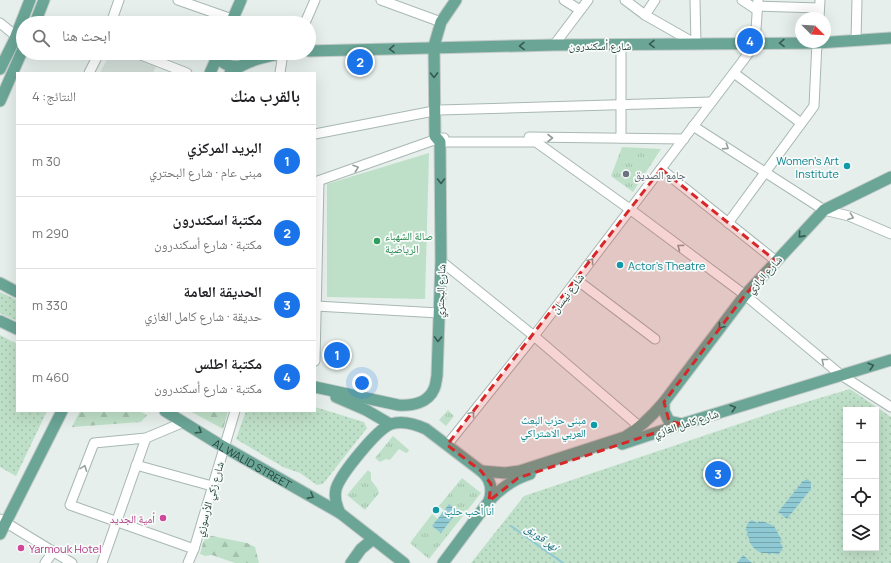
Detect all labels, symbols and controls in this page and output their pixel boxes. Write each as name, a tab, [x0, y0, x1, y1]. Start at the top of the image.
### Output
north arrow	[795, 12, 831, 48]
search box	[16, 16, 316, 60]
text: ابحث هنا	[62, 25, 111, 46]
pin: 4	[737, 26, 763, 56]
icon: search	[30, 27, 52, 49]
street label: شارع أسكندرون	[569, 38, 631, 53]
one-way arrow	[779, 39, 785, 47]
one-way arrow	[649, 40, 655, 48]
one-way arrow	[519, 42, 525, 50]
one-way arrow	[389, 45, 395, 53]
pin: 2	[347, 47, 373, 77]
one-way arrow	[430, 72, 438, 78]
text: بالقرب منك	[230, 84, 300, 107]
text: النتائج: 4	[32, 87, 76, 105]
one-way arrow	[547, 134, 553, 142]
text: البريد المركزي	[187, 137, 262, 158]
one-way arrow	[722, 142, 729, 150]
text: 30 m	[32, 152, 61, 170]
text: 1	[284, 152, 290, 170]
place label: Women's Art Institute	[776, 153, 840, 181]
marker: Women's Art Institute	[842, 161, 852, 171]
text: مبنى عام · شارع البحتري	[149, 163, 262, 181]
one-way arrow	[352, 164, 359, 173]
place label: جامع الصديق	[634, 167, 686, 182]
marker: جامع الصديق	[621, 169, 631, 179]
one-way arrow	[437, 178, 445, 184]
text: مكتبة اسكندرون	[173, 209, 262, 230]
one-way arrow	[847, 212, 854, 221]
text: 290 m	[32, 224, 69, 242]
text: 2	[283, 224, 291, 242]
place label: صالة الشهباء الرياضية	[385, 228, 433, 256]
one-way arrow	[798, 230, 805, 238]
text: مكتبة · شارع أسكندرون	[154, 235, 262, 253]
marker: صالة الشهباء الرياضية	[372, 236, 382, 246]
one-way arrow	[678, 245, 685, 252]
street label: شارع الرازي	[743, 252, 786, 297]
one-way arrow	[587, 258, 594, 265]
place label: Actor's Theatre	[628, 258, 706, 273]
marker: Actor's Theatre	[615, 260, 625, 270]
street label: شارع البحتري	[432, 264, 450, 318]
street label: شارع نيسان	[547, 270, 587, 316]
text: الحديقة العامة	[183, 281, 262, 302]
text: 330 m	[32, 296, 68, 314]
text: 3	[283, 296, 291, 314]
text: حديقة · شارع كامل الغازي	[144, 307, 262, 325]
one-way arrow	[719, 322, 726, 329]
one-way arrow	[434, 336, 443, 342]
pin: 1	[324, 340, 350, 370]
text: مكتبة اطلس	[194, 353, 262, 374]
one-way arrow	[822, 358, 829, 365]
one-way arrow	[867, 362, 874, 371]
text: 460 m	[32, 368, 69, 386]
text: 4	[283, 368, 291, 386]
your location	[352, 373, 372, 393]
text: مكتبة · شارع أسكندرون	[154, 379, 262, 397]
one-way arrow	[729, 404, 736, 413]
street label: شارع كامل الغازي	[652, 405, 721, 442]
map controls	[843, 407, 879, 551]
button: +	[843, 407, 879, 443]
one-way arrow	[467, 412, 474, 419]
place label: مبنى حزب البعث العربي الاشتراكي	[521, 412, 586, 441]
marker: مبنى حزب البعث العربي الاشتراكي	[589, 420, 599, 430]
one-way arrow	[195, 427, 202, 434]
street label: AL WALID STREET	[211, 435, 295, 492]
button: −	[843, 443, 879, 479]
pin: 3	[705, 459, 731, 489]
street label: شارع زكي الأرسوزي	[191, 460, 229, 539]
one-way arrow	[79, 465, 87, 472]
button: locate	[843, 479, 879, 515]
one-way arrow	[307, 492, 314, 499]
place label: أنا أحب حلب	[444, 503, 494, 518]
marker: أنا أحب حلب	[431, 505, 441, 515]
place label: أمية الجديد	[110, 511, 155, 526]
marker: أمية الجديد	[158, 513, 168, 523]
button: layers	[843, 515, 879, 551]
water label: نهر قويق	[522, 519, 564, 556]
place label: Yarmouk Hotel	[29, 541, 102, 556]
marker: Yarmouk Hotel	[16, 543, 26, 553]

